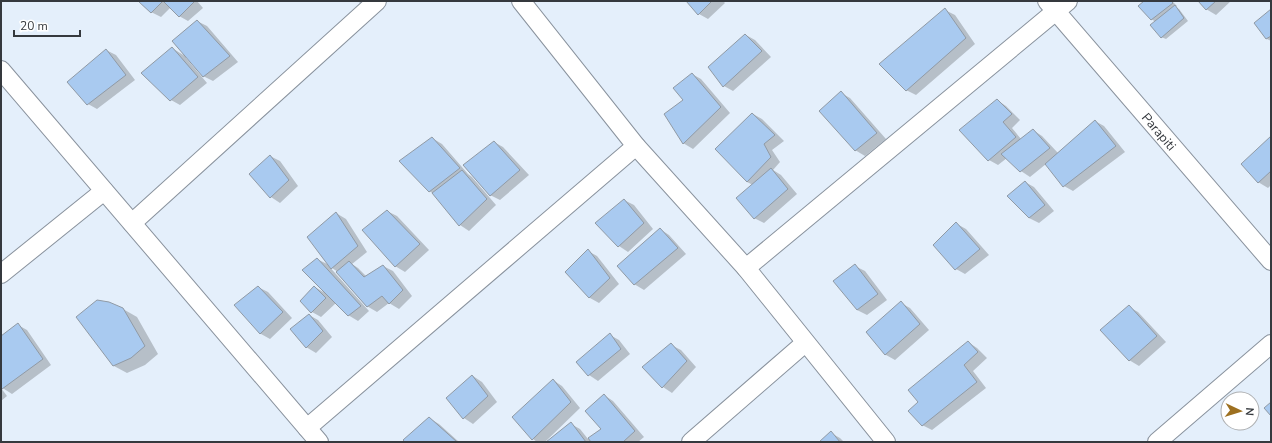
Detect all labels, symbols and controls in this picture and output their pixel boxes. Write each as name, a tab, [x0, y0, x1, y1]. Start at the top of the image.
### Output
scale bar	[14, 12, 80, 38]
text: 20 m	[20, 18, 48, 34]
street label: Parapiti	[1137, 109, 1180, 155]
north arrow	[1220, 391, 1260, 431]
text: N	[1242, 407, 1257, 416]

